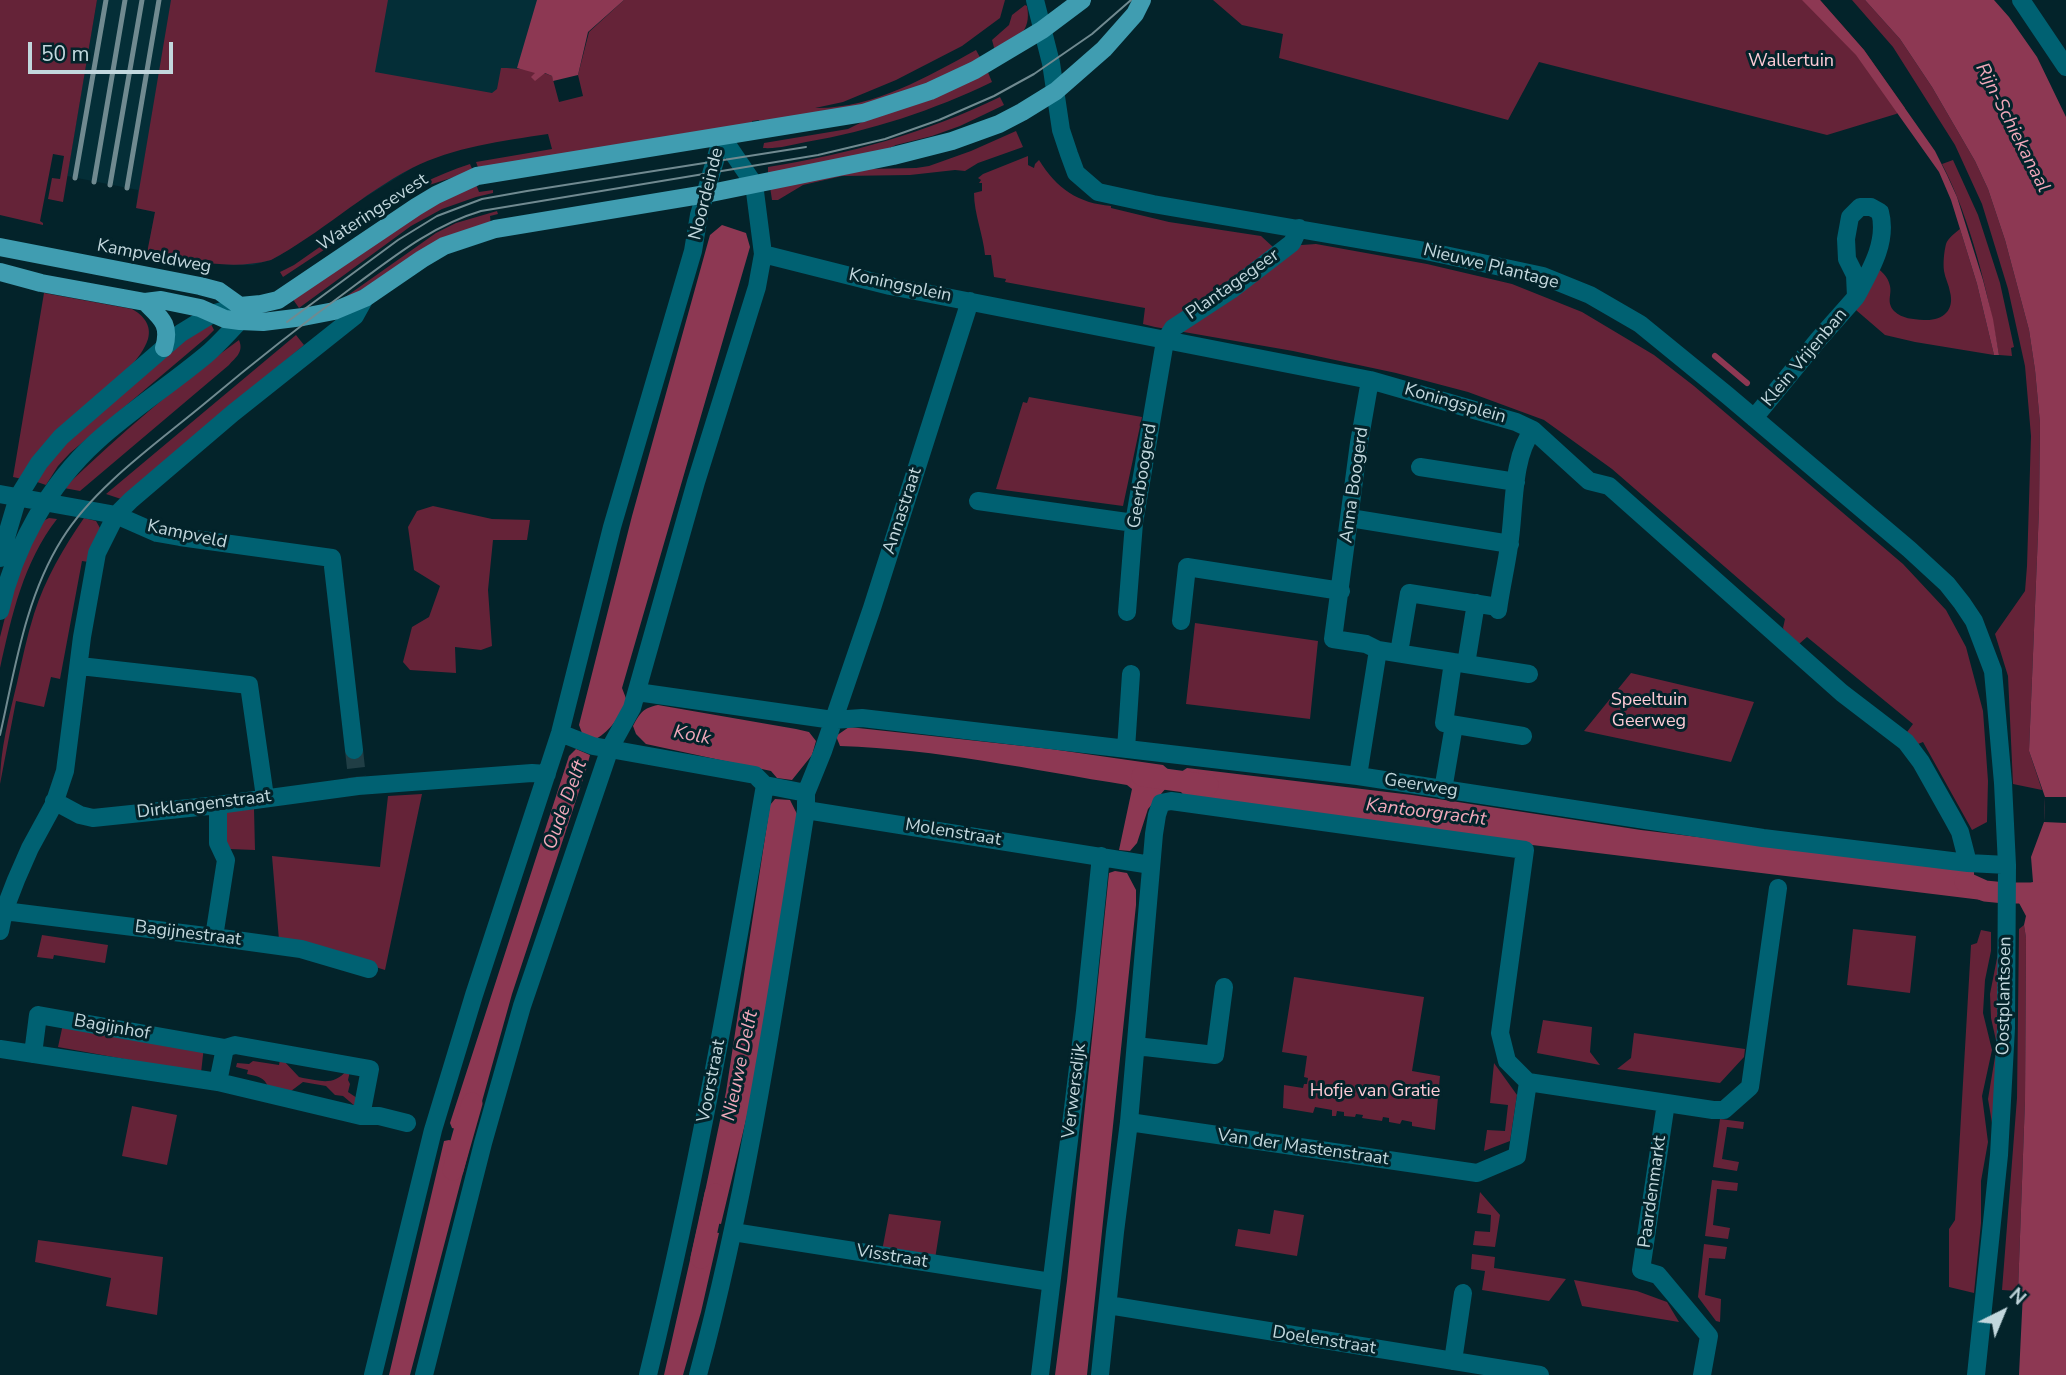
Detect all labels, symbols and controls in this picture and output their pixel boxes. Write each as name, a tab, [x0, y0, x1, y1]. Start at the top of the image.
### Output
scale bar	[32, 28, 177, 72]
text: 50 m	[41, 40, 90, 68]
park label: Wallertuin	[1748, 51, 1834, 73]
water label: Rijn-Schiekanaal	[1970, 60, 2054, 196]
street label: Noordeinde	[685, 146, 729, 242]
street label: Wateringsevest	[314, 169, 432, 257]
street label: Kampveldweg	[95, 235, 213, 279]
street label: Nieuwe Plantage	[1421, 240, 1561, 294]
street label: Plantagegeer	[1182, 245, 1284, 325]
street label: Koningsplein	[847, 265, 953, 307]
street label: Klein Vrijenban	[1758, 305, 1852, 411]
street label: Koningsplein	[1402, 379, 1508, 429]
street label: Geerboogerd	[1124, 422, 1162, 530]
street label: Anna Boogerd	[1336, 426, 1374, 544]
street label: Annastraat	[879, 465, 927, 557]
street label: Kampveld	[145, 516, 229, 554]
park label: Speeltuin Geerweg	[1611, 690, 1687, 732]
water label: Kolk	[671, 721, 713, 751]
water label: Oude Delft	[539, 757, 593, 853]
street label: Geerweg	[1383, 770, 1459, 802]
street label: Dirklangenstraat	[136, 786, 272, 824]
water label: Kantoorgracht	[1364, 794, 1488, 832]
street label: Molenstraat	[903, 815, 1003, 851]
street label: Bagijnestraat	[134, 917, 242, 951]
street label: Oostplantsoen	[1993, 936, 2017, 1056]
water label: Nieuwe Delft	[718, 1009, 764, 1123]
street label: Bagijnhof	[72, 1011, 152, 1045]
street label: Voorstraat	[693, 1038, 731, 1124]
street label: Verwersdijk	[1058, 1042, 1092, 1140]
park label: Hofje van Gratie	[1310, 1081, 1440, 1103]
street label: Van der Mastenstraat	[1216, 1125, 1390, 1171]
street label: Paardenmarkt	[1634, 1134, 1672, 1250]
street label: Visstraat	[855, 1241, 929, 1273]
north arrow	[1968, 1277, 2038, 1347]
text: N	[2003, 1282, 2031, 1311]
street label: Doelenstraat	[1271, 1322, 1377, 1360]

